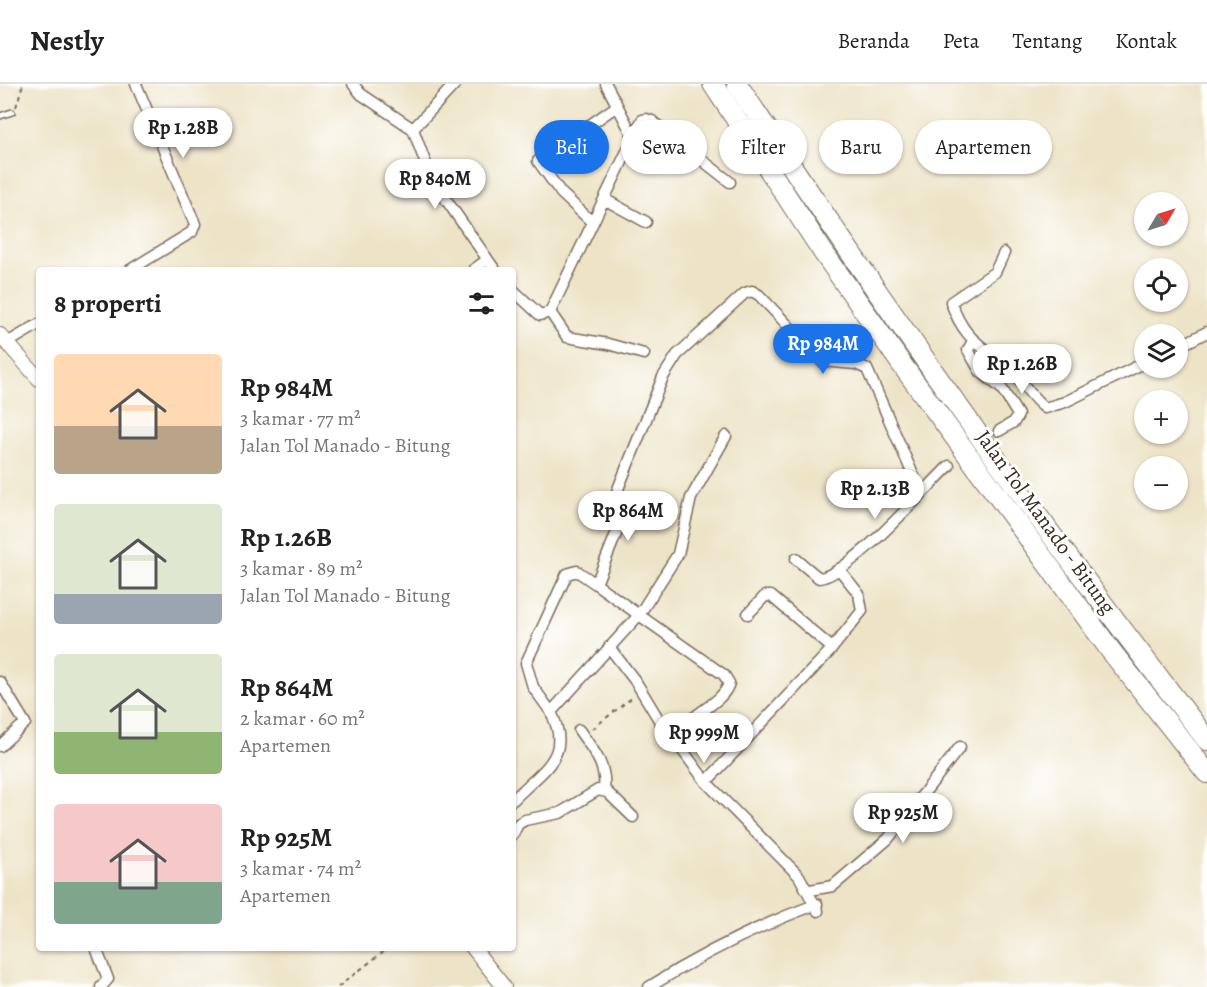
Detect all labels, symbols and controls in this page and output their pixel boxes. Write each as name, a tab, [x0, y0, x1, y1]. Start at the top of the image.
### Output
text: Nestly	[30, 22, 104, 60]
text: Beranda	[838, 27, 910, 55]
text: Peta	[943, 27, 979, 55]
text: Tentang	[1012, 27, 1082, 55]
text: Kontak	[1115, 27, 1177, 55]
pin: Rp 1.28B	[121, 108, 245, 159]
text: Rp 1.28B	[147, 114, 219, 141]
chip: Beli	[534, 120, 609, 174]
chip: Sewa	[621, 120, 707, 174]
chip: Filter	[719, 120, 807, 174]
chip: Baru	[819, 120, 903, 174]
chip: Apartemen	[915, 120, 1052, 174]
pin: Rp 840M	[380, 159, 490, 210]
text: Rp 840M	[399, 165, 471, 192]
north arrow	[1134, 192, 1188, 246]
map controls	[1134, 192, 1188, 510]
button: locate	[1134, 258, 1188, 312]
text: 8 properti	[54, 286, 162, 321]
icon: filters	[465, 287, 498, 320]
pin: Rp 984M	[768, 324, 878, 375]
button: layers	[1134, 324, 1188, 378]
text: Rp 984M	[787, 330, 859, 357]
pin: Rp 1.26B	[960, 344, 1084, 395]
text: Rp 1.26B	[987, 350, 1057, 377]
text: Rp 984M	[240, 370, 333, 405]
icon: home	[102, 378, 174, 450]
button: +	[1134, 390, 1188, 444]
text: 3 kamar · 77 m²	[240, 405, 361, 432]
street label: Jalan Tol Manado - Bitung	[970, 424, 1123, 620]
text: Jalan Tol Manado - Bitung	[240, 432, 450, 459]
button: −	[1134, 456, 1188, 510]
pin: Rp 2.13B	[813, 469, 937, 520]
text: Rp 2.13B	[840, 475, 910, 502]
pin: Rp 864M	[573, 491, 683, 542]
text: Rp 864M	[592, 497, 664, 524]
text: Rp 1.26B	[240, 520, 332, 555]
icon: home	[102, 528, 174, 600]
text: 3 kamar · 89 m²	[240, 555, 363, 582]
text: Jalan Tol Manado - Bitung	[240, 582, 450, 609]
text: Rp 864M	[240, 670, 333, 705]
icon: home	[102, 678, 174, 750]
text: 2 kamar · 60 m²	[240, 705, 365, 732]
pin: Rp 999M	[649, 713, 759, 764]
text: Rp 999M	[668, 719, 740, 746]
text: Apartemen	[240, 732, 331, 759]
pin: Rp 925M	[848, 793, 958, 844]
text: Rp 925M	[868, 799, 938, 826]
text: Rp 925M	[240, 820, 332, 855]
icon: home	[102, 828, 174, 900]
text: 3 kamar · 74 m²	[240, 855, 361, 882]
text: Apartemen	[240, 882, 331, 909]

